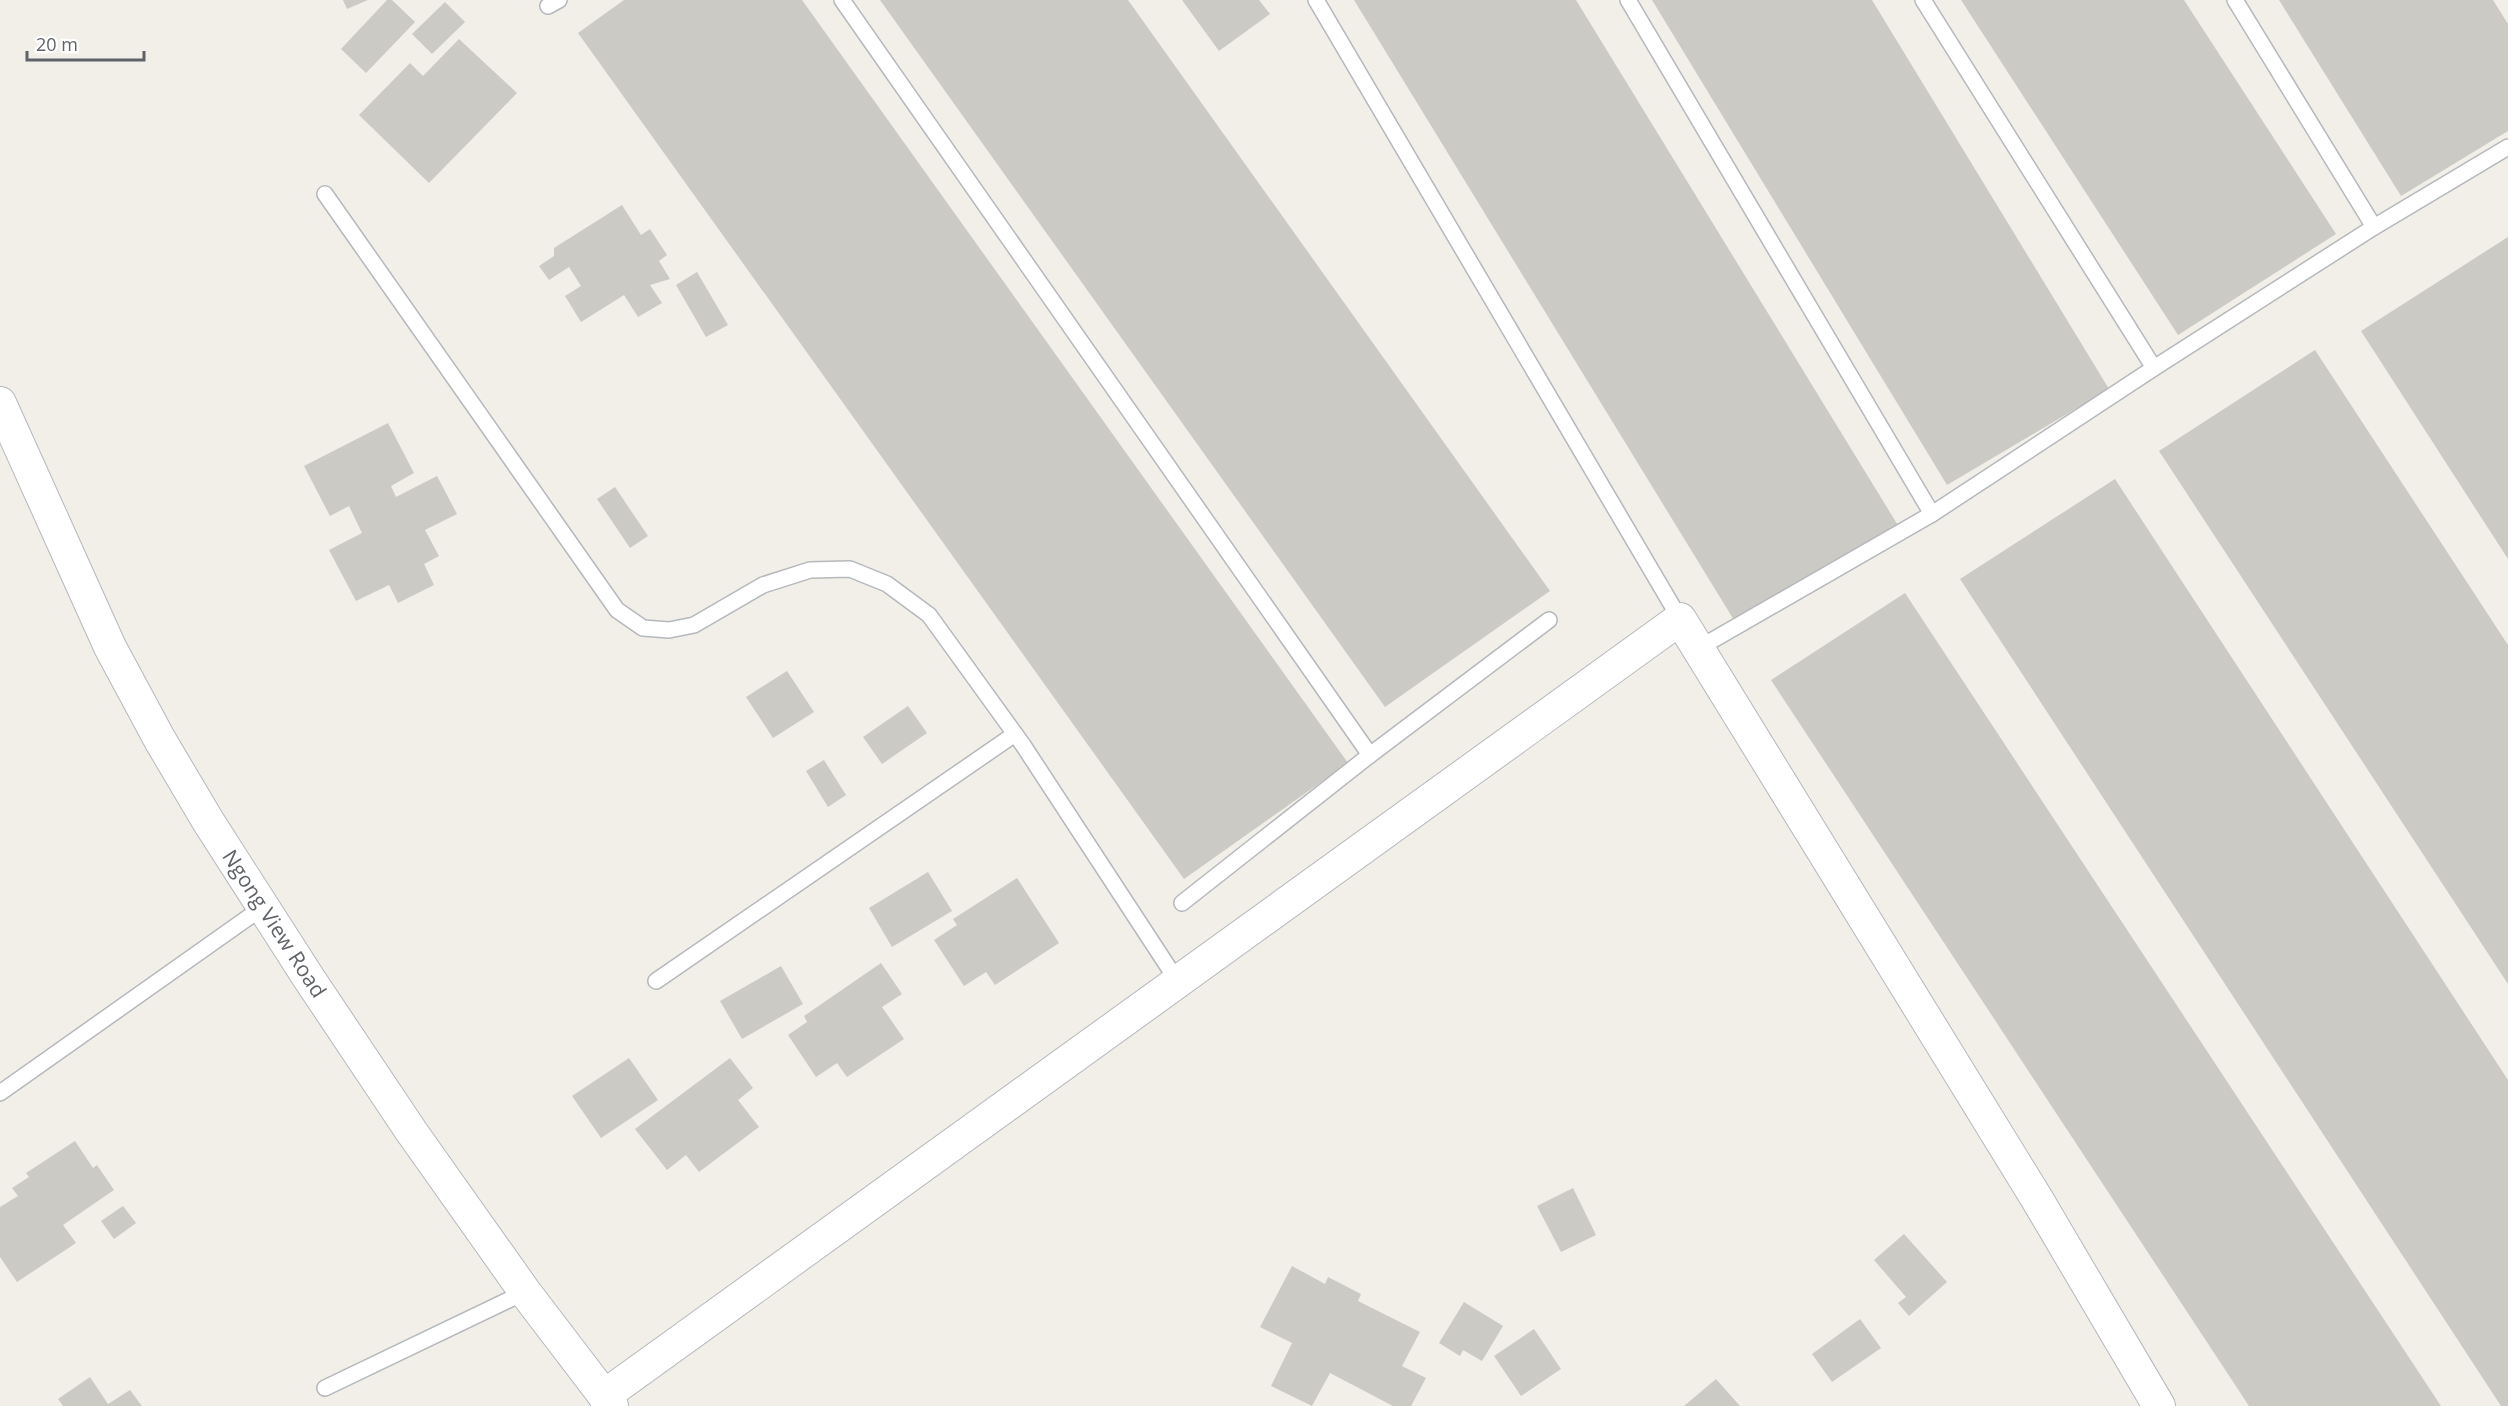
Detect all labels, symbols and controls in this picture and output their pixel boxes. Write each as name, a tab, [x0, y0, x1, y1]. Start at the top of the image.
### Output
scale bar	[27, 24, 144, 62]
text: 20 m	[36, 32, 78, 56]
street label: Ngong View Road	[217, 844, 333, 1003]

